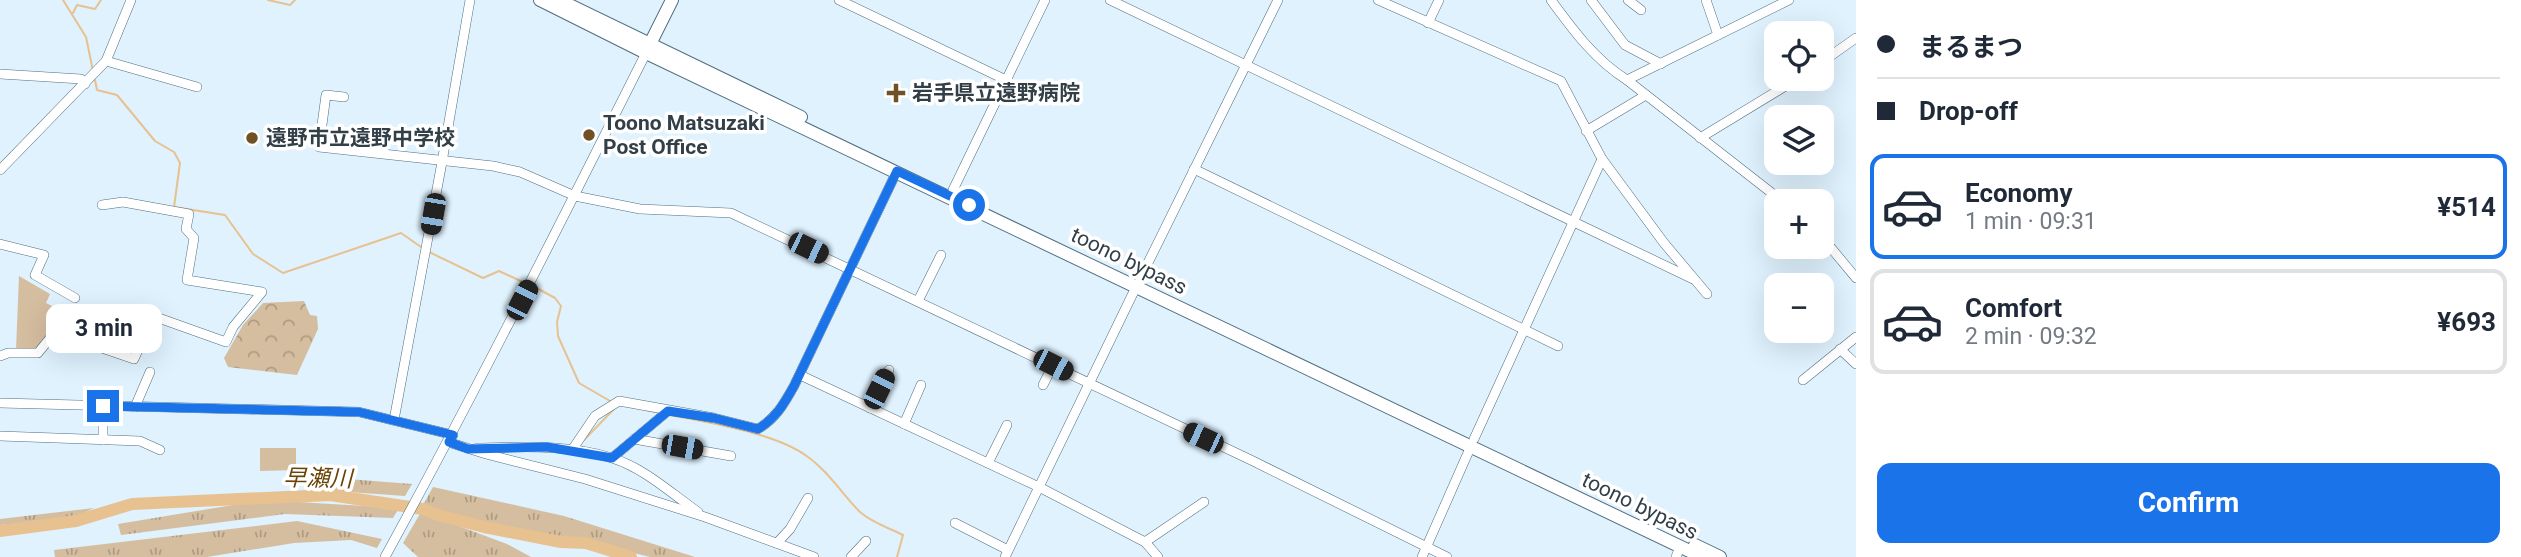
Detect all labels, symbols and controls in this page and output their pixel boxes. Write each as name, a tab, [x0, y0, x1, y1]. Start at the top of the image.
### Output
map controls	[1764, 21, 1834, 343]
button: locate	[1764, 21, 1834, 91]
text: まるまつ	[1919, 32, 2023, 62]
place label: 岩手県立遠野病院	[912, 81, 1080, 105]
marker: 岩手県立遠野病院	[886, 83, 906, 103]
text: Drop-off	[1919, 96, 2018, 126]
button: layers	[1764, 105, 1834, 175]
place label: Toono Matsuzaki Post Office	[603, 111, 765, 159]
place label: 遠野市立遠野中学校	[266, 126, 455, 150]
marker: Toono Matsuzaki Post Office	[581, 127, 597, 143]
marker: 遠野市立遠野中学校	[244, 130, 260, 146]
icon: car	[1881, 175, 1944, 238]
text: Economy	[1965, 178, 2072, 208]
route start	[953, 189, 985, 221]
button: +	[1764, 189, 1834, 259]
car	[420, 191, 447, 237]
text: ¥514	[2437, 192, 2496, 222]
text: 1 min · 09:31	[1965, 208, 2097, 235]
street label: toono bypass	[1067, 223, 1191, 299]
car	[785, 229, 832, 267]
button: −	[1764, 273, 1834, 343]
car	[504, 277, 541, 323]
icon: car	[1881, 290, 1944, 353]
text: Comfort	[1965, 293, 2062, 323]
callout: 3 min	[45, 304, 161, 354]
text: ¥693	[2437, 307, 2496, 337]
text: 3 min	[75, 315, 133, 342]
text: 2 min · 09:32	[1965, 323, 2097, 350]
car	[1030, 346, 1077, 384]
car	[861, 366, 898, 412]
route end	[87, 390, 119, 422]
car	[1180, 420, 1227, 456]
car	[660, 433, 705, 461]
button: Confirm	[1877, 463, 2500, 543]
water label: 早瀬川	[283, 464, 356, 493]
street label: toono bypass	[1578, 468, 1702, 544]

